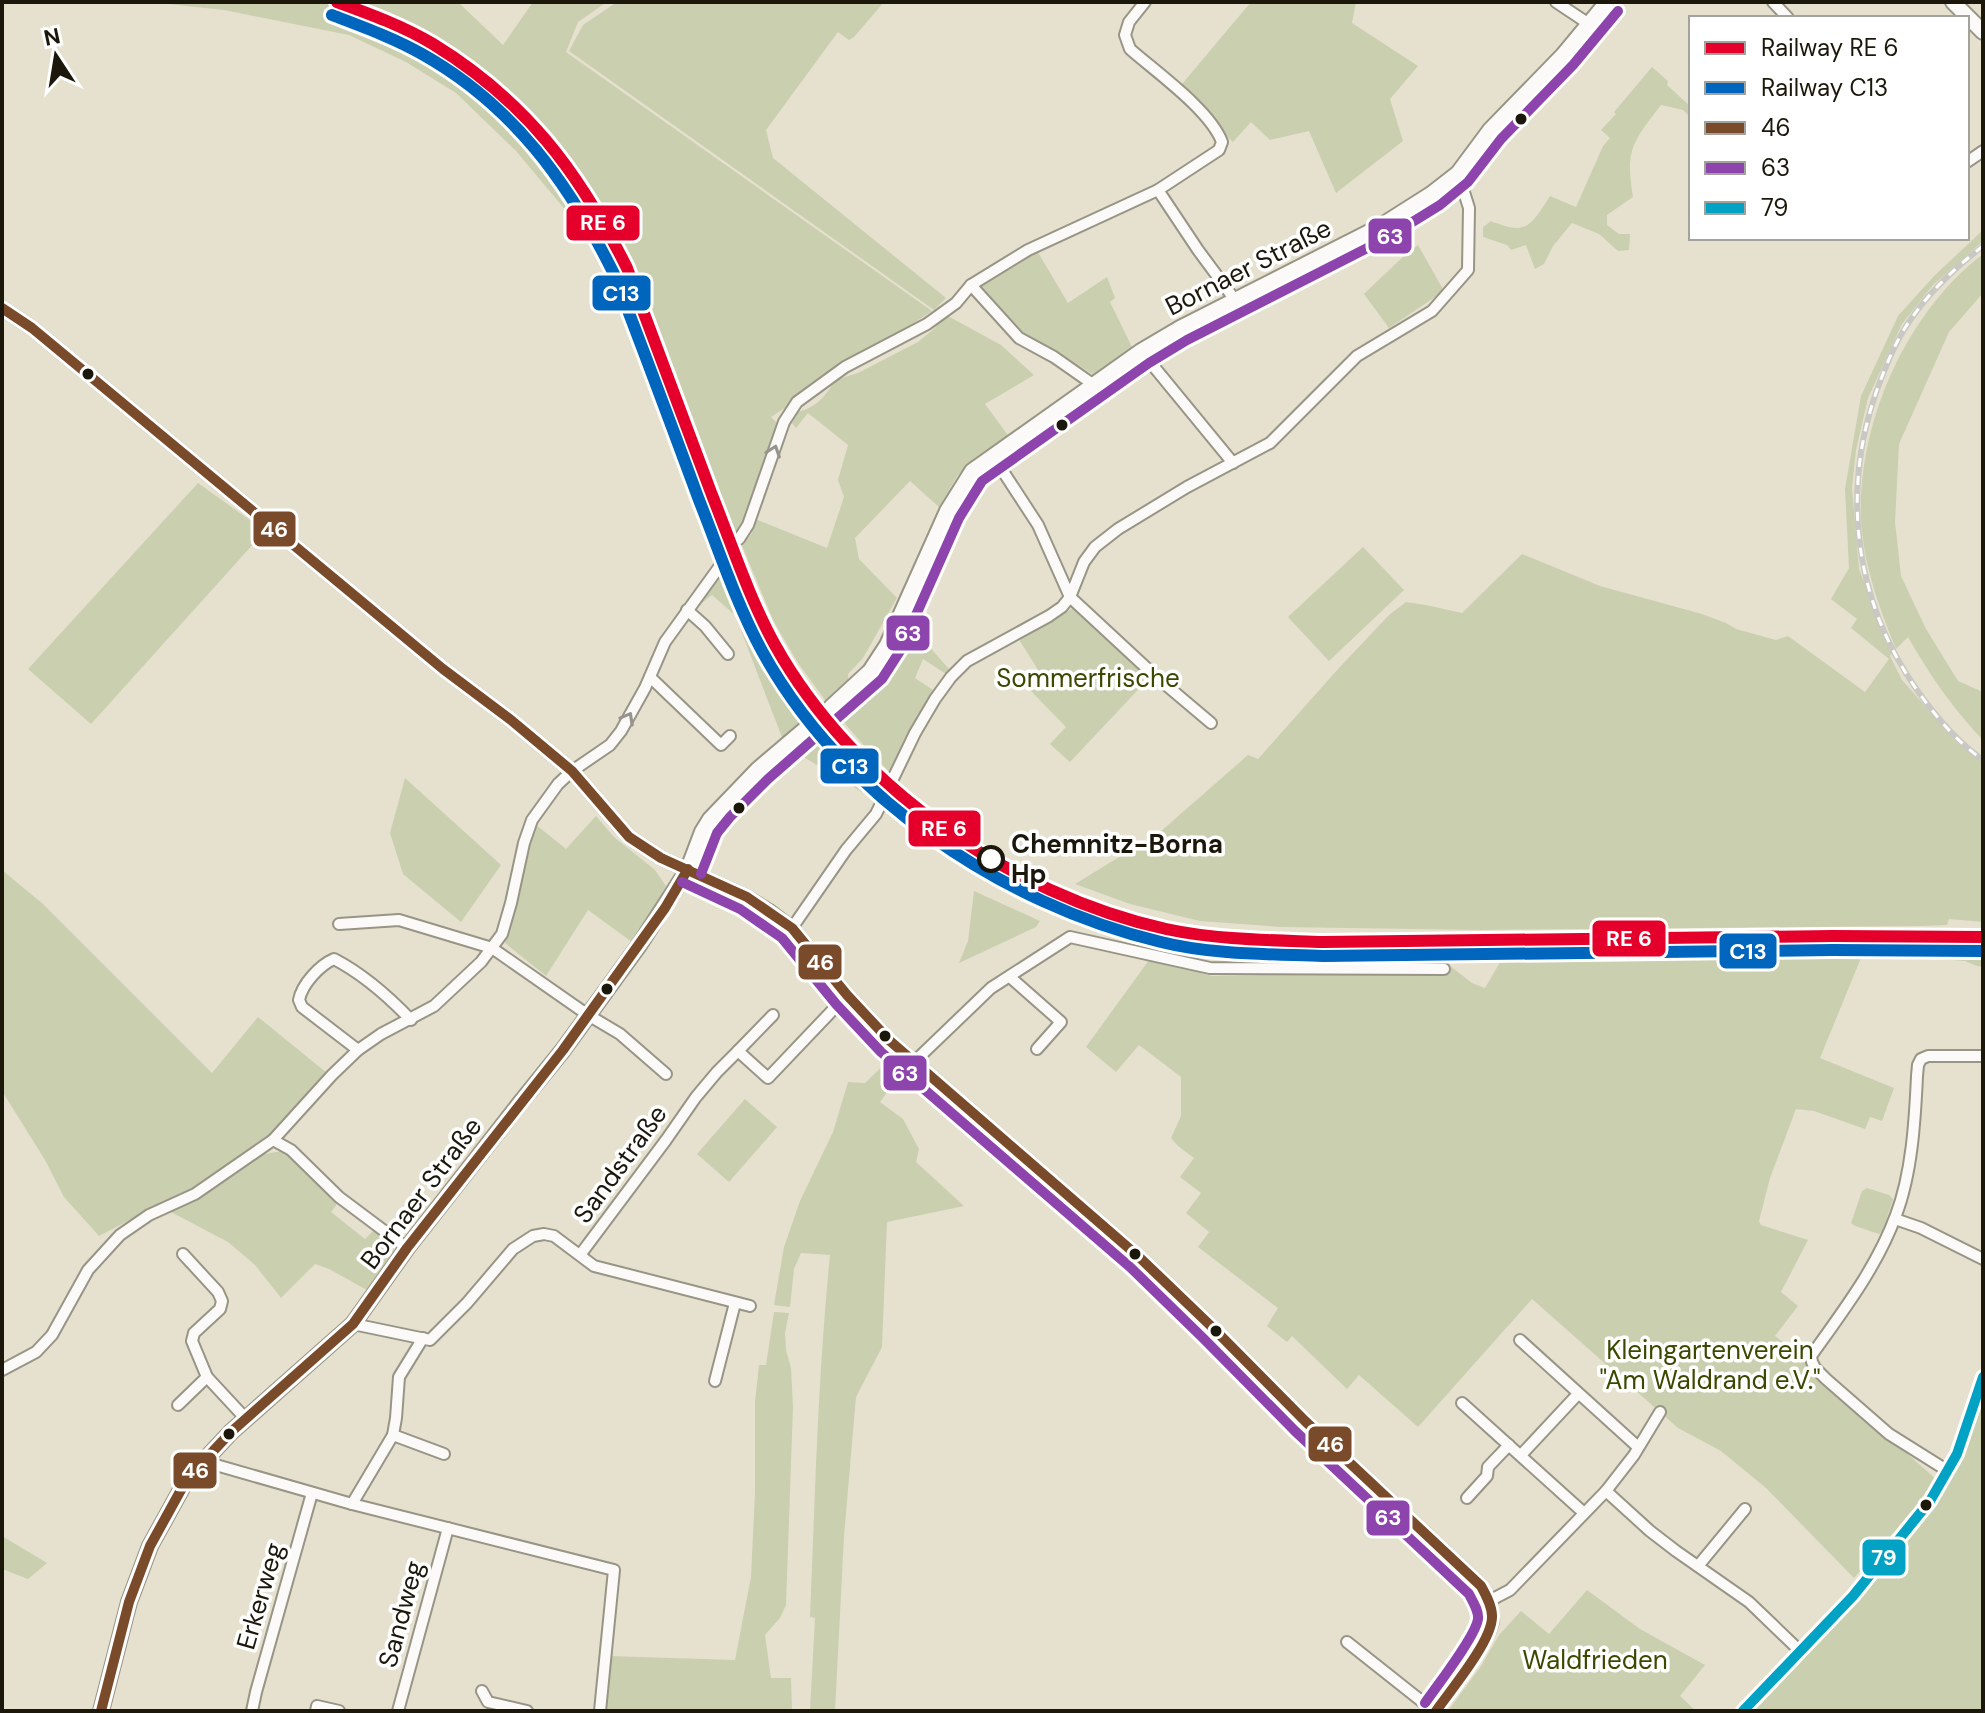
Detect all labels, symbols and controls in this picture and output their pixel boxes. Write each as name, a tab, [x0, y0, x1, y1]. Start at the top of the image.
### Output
north arrow	[16, 16, 96, 96]
legend	[1689, 16, 1969, 240]
text: N	[41, 21, 63, 53]
text: Railway RE 6	[1761, 32, 1899, 63]
text: Railway C13	[1761, 72, 1888, 103]
unlabelled marker	[1513, 111, 1529, 127]
text: 46	[1761, 112, 1791, 143]
text: 63	[1761, 152, 1790, 183]
text: 79	[1761, 192, 1788, 223]
line badge: RE 6	[565, 204, 641, 242]
text: RE 6	[580, 208, 626, 237]
street label: Bornaer Straße	[1159, 211, 1337, 323]
line badge: 63	[1367, 217, 1413, 255]
text: 63	[1376, 222, 1404, 251]
line badge: C13	[591, 274, 652, 312]
text: C13	[602, 279, 640, 308]
unlabelled marker	[80, 366, 96, 382]
unlabelled marker	[1054, 417, 1070, 433]
one-way arrow	[764, 445, 780, 459]
line badge: 46	[252, 510, 297, 548]
text: 46	[260, 515, 288, 544]
line badge: 63	[885, 614, 931, 652]
text: 63	[894, 619, 922, 648]
park label: Sommerfrische	[996, 661, 1180, 695]
one-way arrow	[618, 712, 634, 727]
line badge: C13	[819, 747, 880, 785]
text: C13	[831, 752, 869, 781]
unlabelled marker	[731, 800, 747, 816]
line badge: RE 6	[907, 809, 982, 848]
text: RE 6	[921, 814, 967, 843]
place label: Chemnitz-Borna Hp	[1011, 827, 1223, 891]
marker: Chemnitz-Borna Hp	[978, 846, 1004, 872]
line badge: RE 6	[1591, 919, 1667, 958]
text: RE 6	[1606, 924, 1652, 953]
line badge: C13	[1718, 932, 1778, 970]
text: C13	[1729, 937, 1767, 966]
line badge: 46	[797, 943, 843, 981]
text: 46	[806, 948, 834, 977]
unlabelled marker	[599, 981, 615, 997]
unlabelled marker	[877, 1028, 893, 1044]
line badge: 63	[882, 1054, 928, 1092]
text: 63	[891, 1059, 919, 1088]
street label: Sandstraße	[566, 1098, 674, 1230]
street label: Bornaer Straße	[353, 1110, 489, 1276]
unlabelled marker	[1127, 1246, 1143, 1262]
unlabelled marker	[1208, 1323, 1224, 1339]
park label: Kleingartenverein "Am Waldrand e.V."	[1599, 1333, 1821, 1397]
line badge: 46	[1307, 1425, 1353, 1463]
unlabelled marker	[221, 1426, 237, 1442]
text: 46	[1316, 1430, 1344, 1459]
line badge: 46	[172, 1451, 218, 1490]
text: 46	[181, 1456, 209, 1485]
unlabelled marker	[1918, 1497, 1934, 1513]
line badge: 63	[1365, 1499, 1411, 1537]
text: 63	[1374, 1503, 1402, 1532]
line badge: 79	[1861, 1538, 1907, 1577]
street label: Erkerweg	[229, 1539, 291, 1653]
text: 79	[1871, 1543, 1897, 1572]
street label: Sandweg	[370, 1557, 432, 1671]
park label: Waldfrieden	[1522, 1643, 1668, 1677]

